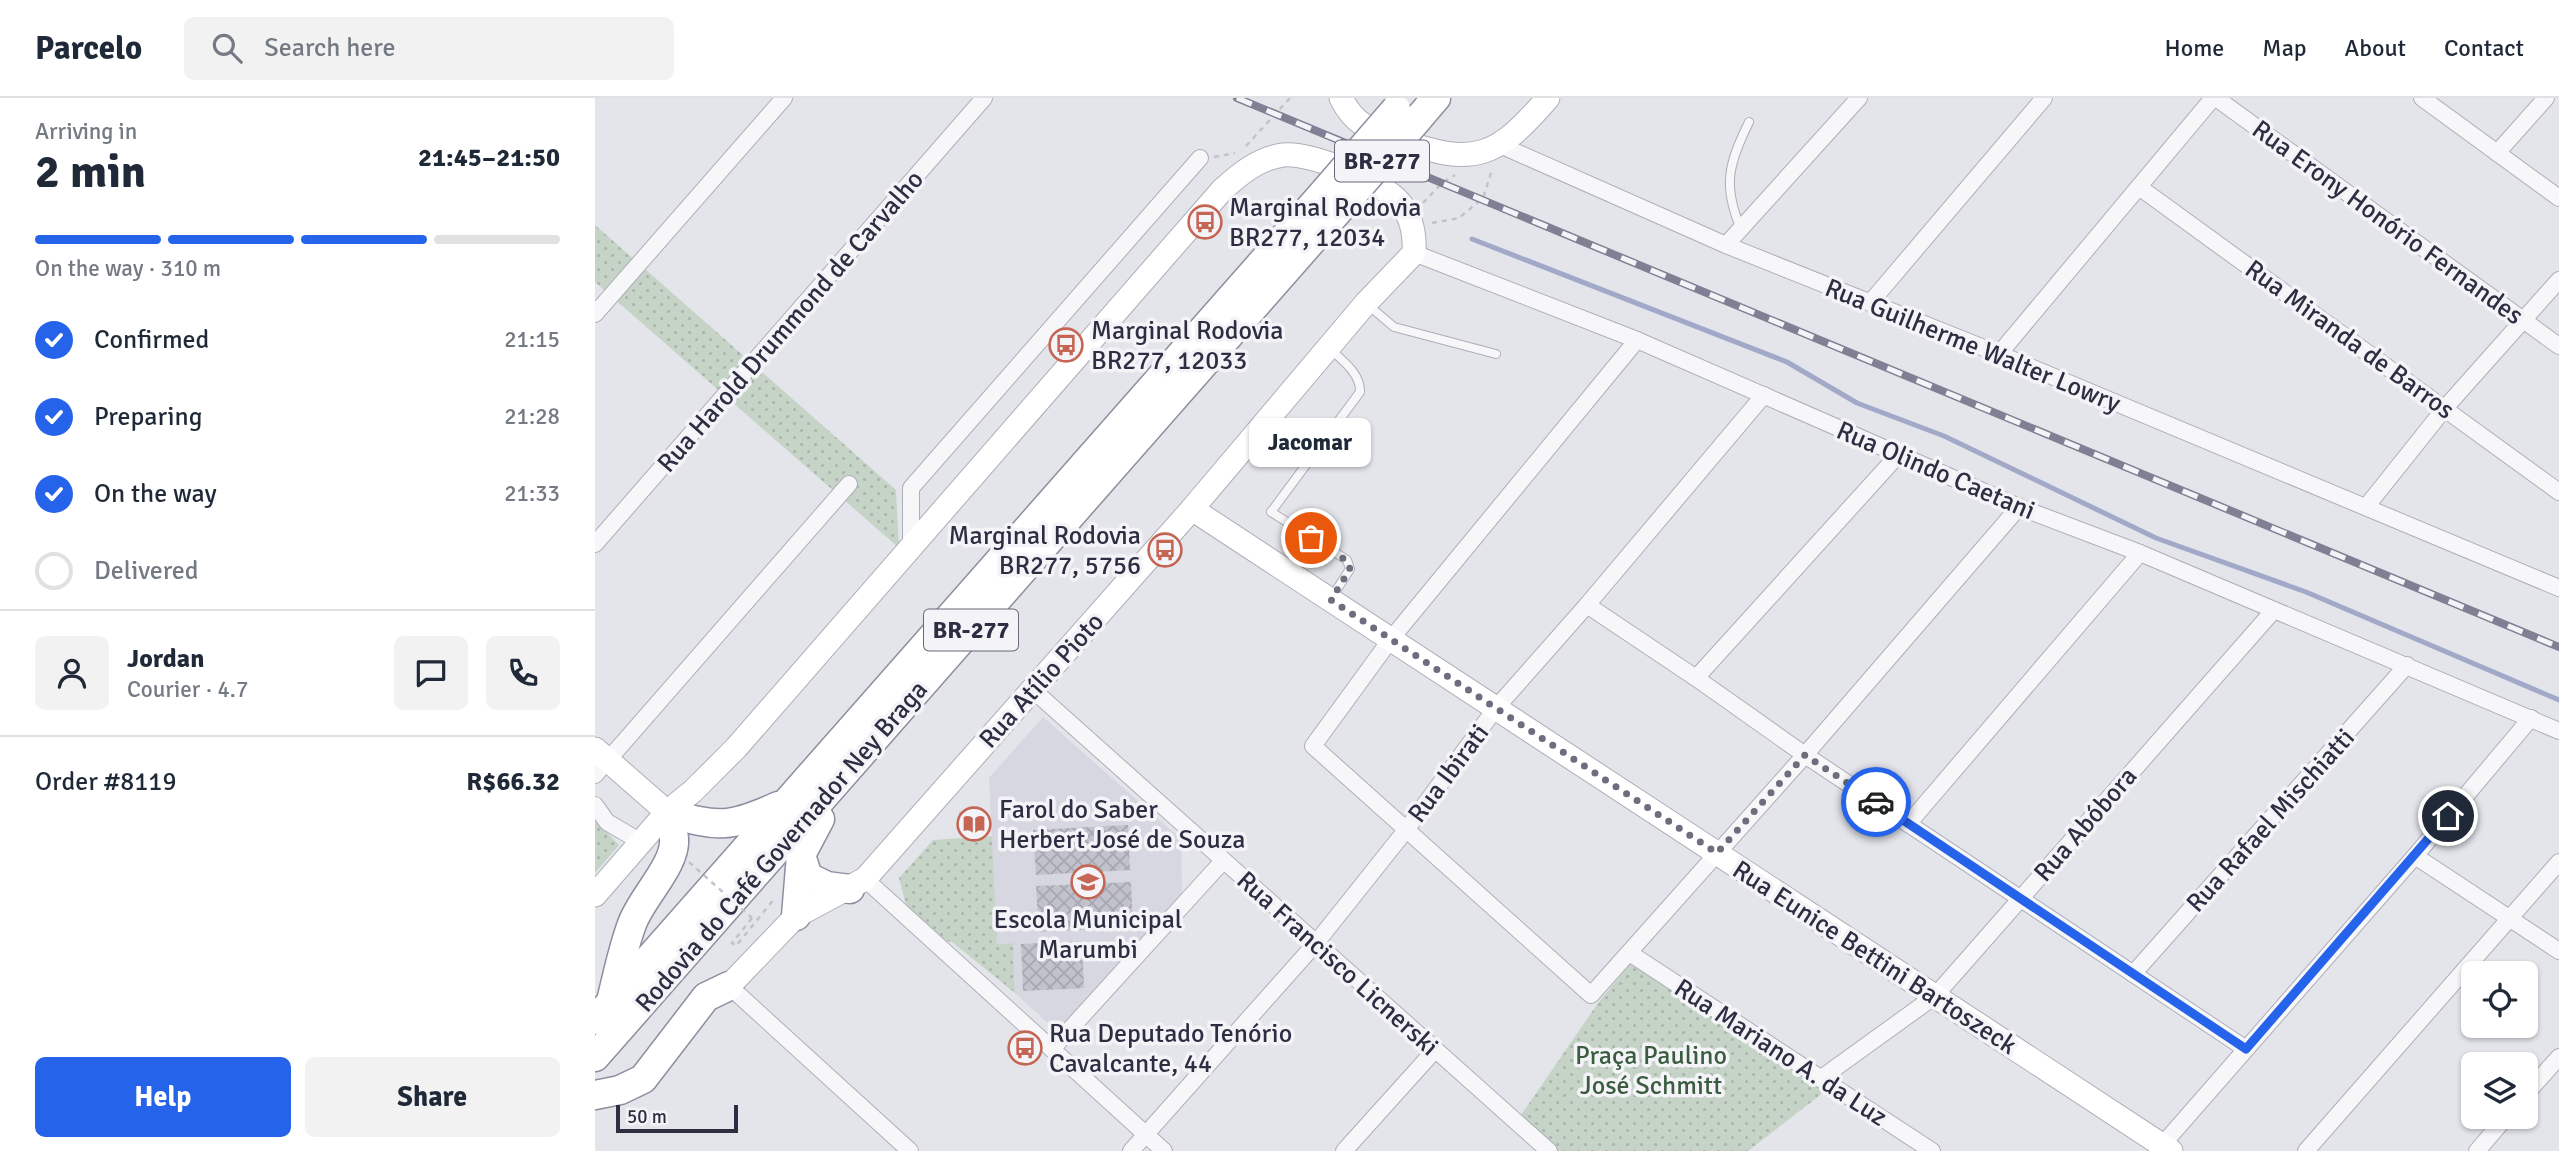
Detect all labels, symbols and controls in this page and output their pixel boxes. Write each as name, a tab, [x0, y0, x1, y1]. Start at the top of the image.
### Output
search box	[184, 17, 674, 80]
text: Parcelo	[35, 28, 142, 69]
icon: search	[208, 29, 246, 67]
text: Search here	[264, 32, 395, 64]
text: Home	[2164, 33, 2224, 63]
text: Map	[2262, 33, 2307, 63]
text: About	[2345, 33, 2406, 63]
text: Contact	[2444, 33, 2524, 63]
street label: Rua Erony Honório Fernandes	[2246, 114, 2529, 332]
text: Arriving in	[35, 117, 137, 146]
road number: BR-277	[1335, 140, 1429, 182]
text: 21:45–21:50	[418, 142, 560, 174]
text: 2 min	[35, 144, 146, 200]
street label: Rua Harold Drummond de Carvalho	[651, 164, 931, 479]
place label: Marginal Rodovia BR277, 12034	[1229, 192, 1421, 254]
bus stop icon: Marginal Rodovia BR277, 12034	[1186, 203, 1224, 241]
street label: Rua Miranda de Barros	[2239, 253, 2460, 426]
text: On the way · 310 m	[35, 254, 221, 283]
street label: Rua Guilherme Walter Lowry	[1820, 272, 2125, 420]
place label: Marginal Rodovia BR277, 12033	[1091, 315, 1283, 377]
icon: check	[35, 321, 73, 359]
text: Confirmed	[94, 324, 209, 356]
text: 21:15	[504, 325, 560, 354]
bus stop icon: Marginal Rodovia BR277, 12033	[1047, 326, 1085, 364]
icon: check	[35, 398, 73, 436]
text: Preparing	[94, 401, 202, 433]
text: 21:28	[504, 402, 560, 431]
street label: Rua Olindo Caetani	[1832, 415, 2040, 527]
callout: Jacomar	[1250, 419, 1372, 468]
text: Jacomar	[1268, 428, 1352, 457]
icon: check	[35, 475, 73, 513]
text: On the way	[94, 478, 217, 510]
text: 21:33	[504, 479, 560, 508]
pin	[1281, 508, 1341, 568]
icon: bag	[1292, 519, 1330, 557]
place label: Marginal Rodovia BR277, 5756	[949, 520, 1141, 582]
bus stop icon: Marginal Rodovia BR277, 5756	[1146, 531, 1184, 569]
text: Delivered	[94, 555, 199, 587]
street label: Rua Atílio Pioto	[973, 606, 1111, 755]
road number: BR-277	[924, 610, 1018, 650]
button: person	[35, 636, 109, 710]
button: chat	[394, 636, 468, 710]
button: phone	[486, 636, 560, 710]
text: Jordan	[127, 643, 204, 675]
street label: Rodovia do Café Governador Ney Braga	[629, 674, 935, 1019]
text: Courier · 4.7	[127, 675, 248, 704]
street label: Rua Ibirati	[1401, 718, 1496, 829]
street label: Rua Rafael Mischiatti	[2180, 722, 2362, 919]
street label: Rua Abóbora	[2027, 761, 2144, 888]
text: Order #8119	[35, 766, 176, 798]
text: R$66.32	[466, 766, 560, 798]
courier	[1841, 767, 1911, 837]
icon: car	[1857, 783, 1895, 821]
pin	[2418, 786, 2478, 846]
place label: Farol do Saber Herbert José de Souza	[999, 794, 1246, 856]
icon: home	[2429, 797, 2467, 835]
library icon: Farol do Saber Herbert José de Souza	[955, 805, 993, 843]
street label: Rua Eunice Bettini Bartoszeck	[1726, 854, 2023, 1062]
school or university icon: Escola Municipal Marumbi	[1069, 863, 1107, 901]
street label: Rua Francisco Licnerski	[1230, 865, 1445, 1063]
place label: Escola Municipal Marumbi	[994, 904, 1182, 966]
map controls	[2461, 961, 2538, 1129]
button: locate	[2461, 961, 2538, 1038]
street label: Rua Mariano A. da Luz	[1668, 972, 1893, 1133]
place label: Rua Deputado Tenório Cavalcante, 44	[1049, 1018, 1292, 1080]
bus stop icon: Rua Deputado Tenório Cavalcante, 44	[1006, 1029, 1044, 1067]
park label: Praça Paulino José Schmitt	[1575, 1040, 1727, 1102]
button: layers	[2461, 1052, 2538, 1129]
button: Help	[35, 1057, 291, 1137]
button: Share	[305, 1057, 560, 1137]
scale bar	[616, 1102, 739, 1134]
text: 50 m	[627, 1105, 667, 1129]

